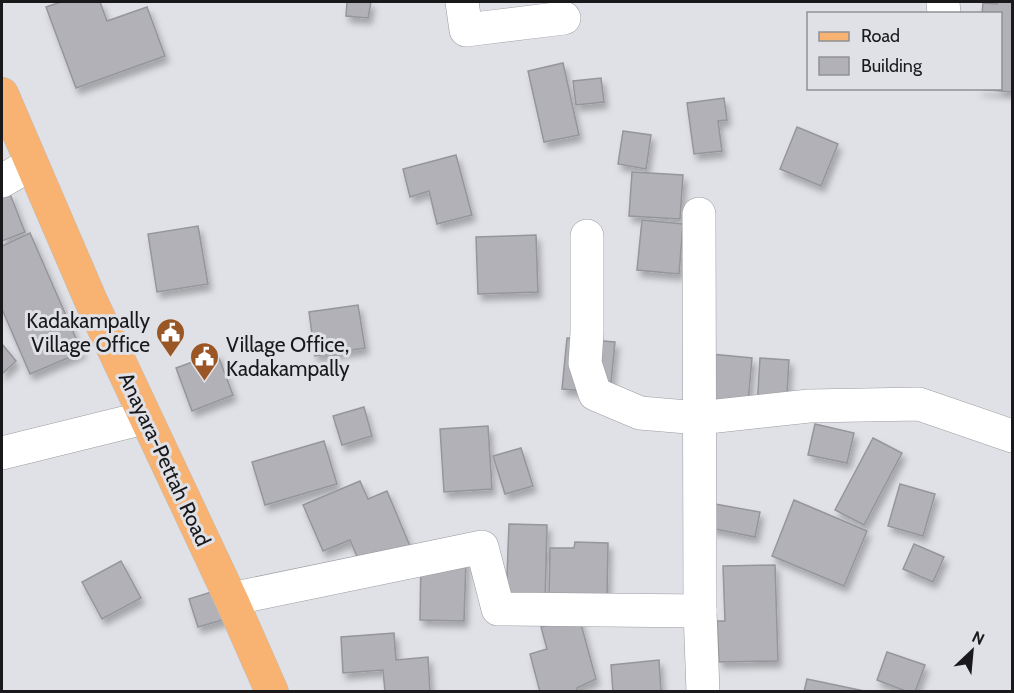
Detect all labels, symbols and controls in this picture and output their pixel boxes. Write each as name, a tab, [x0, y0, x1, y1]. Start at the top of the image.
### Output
legend	[807, 12, 1002, 90]
text: Road	[861, 25, 900, 47]
text: Building	[861, 55, 923, 77]
place label: Kadakampally Village Office	[26, 308, 150, 357]
public building icon: Kadakampally Village Office	[155, 316, 187, 358]
place label: Village Office, Kadakampally	[226, 332, 350, 381]
public building icon: Village Office, Kadakampally	[189, 340, 221, 382]
street label: Anayara-Pettah Road	[114, 368, 216, 550]
north arrow	[942, 621, 1002, 681]
text: N	[969, 627, 988, 649]

